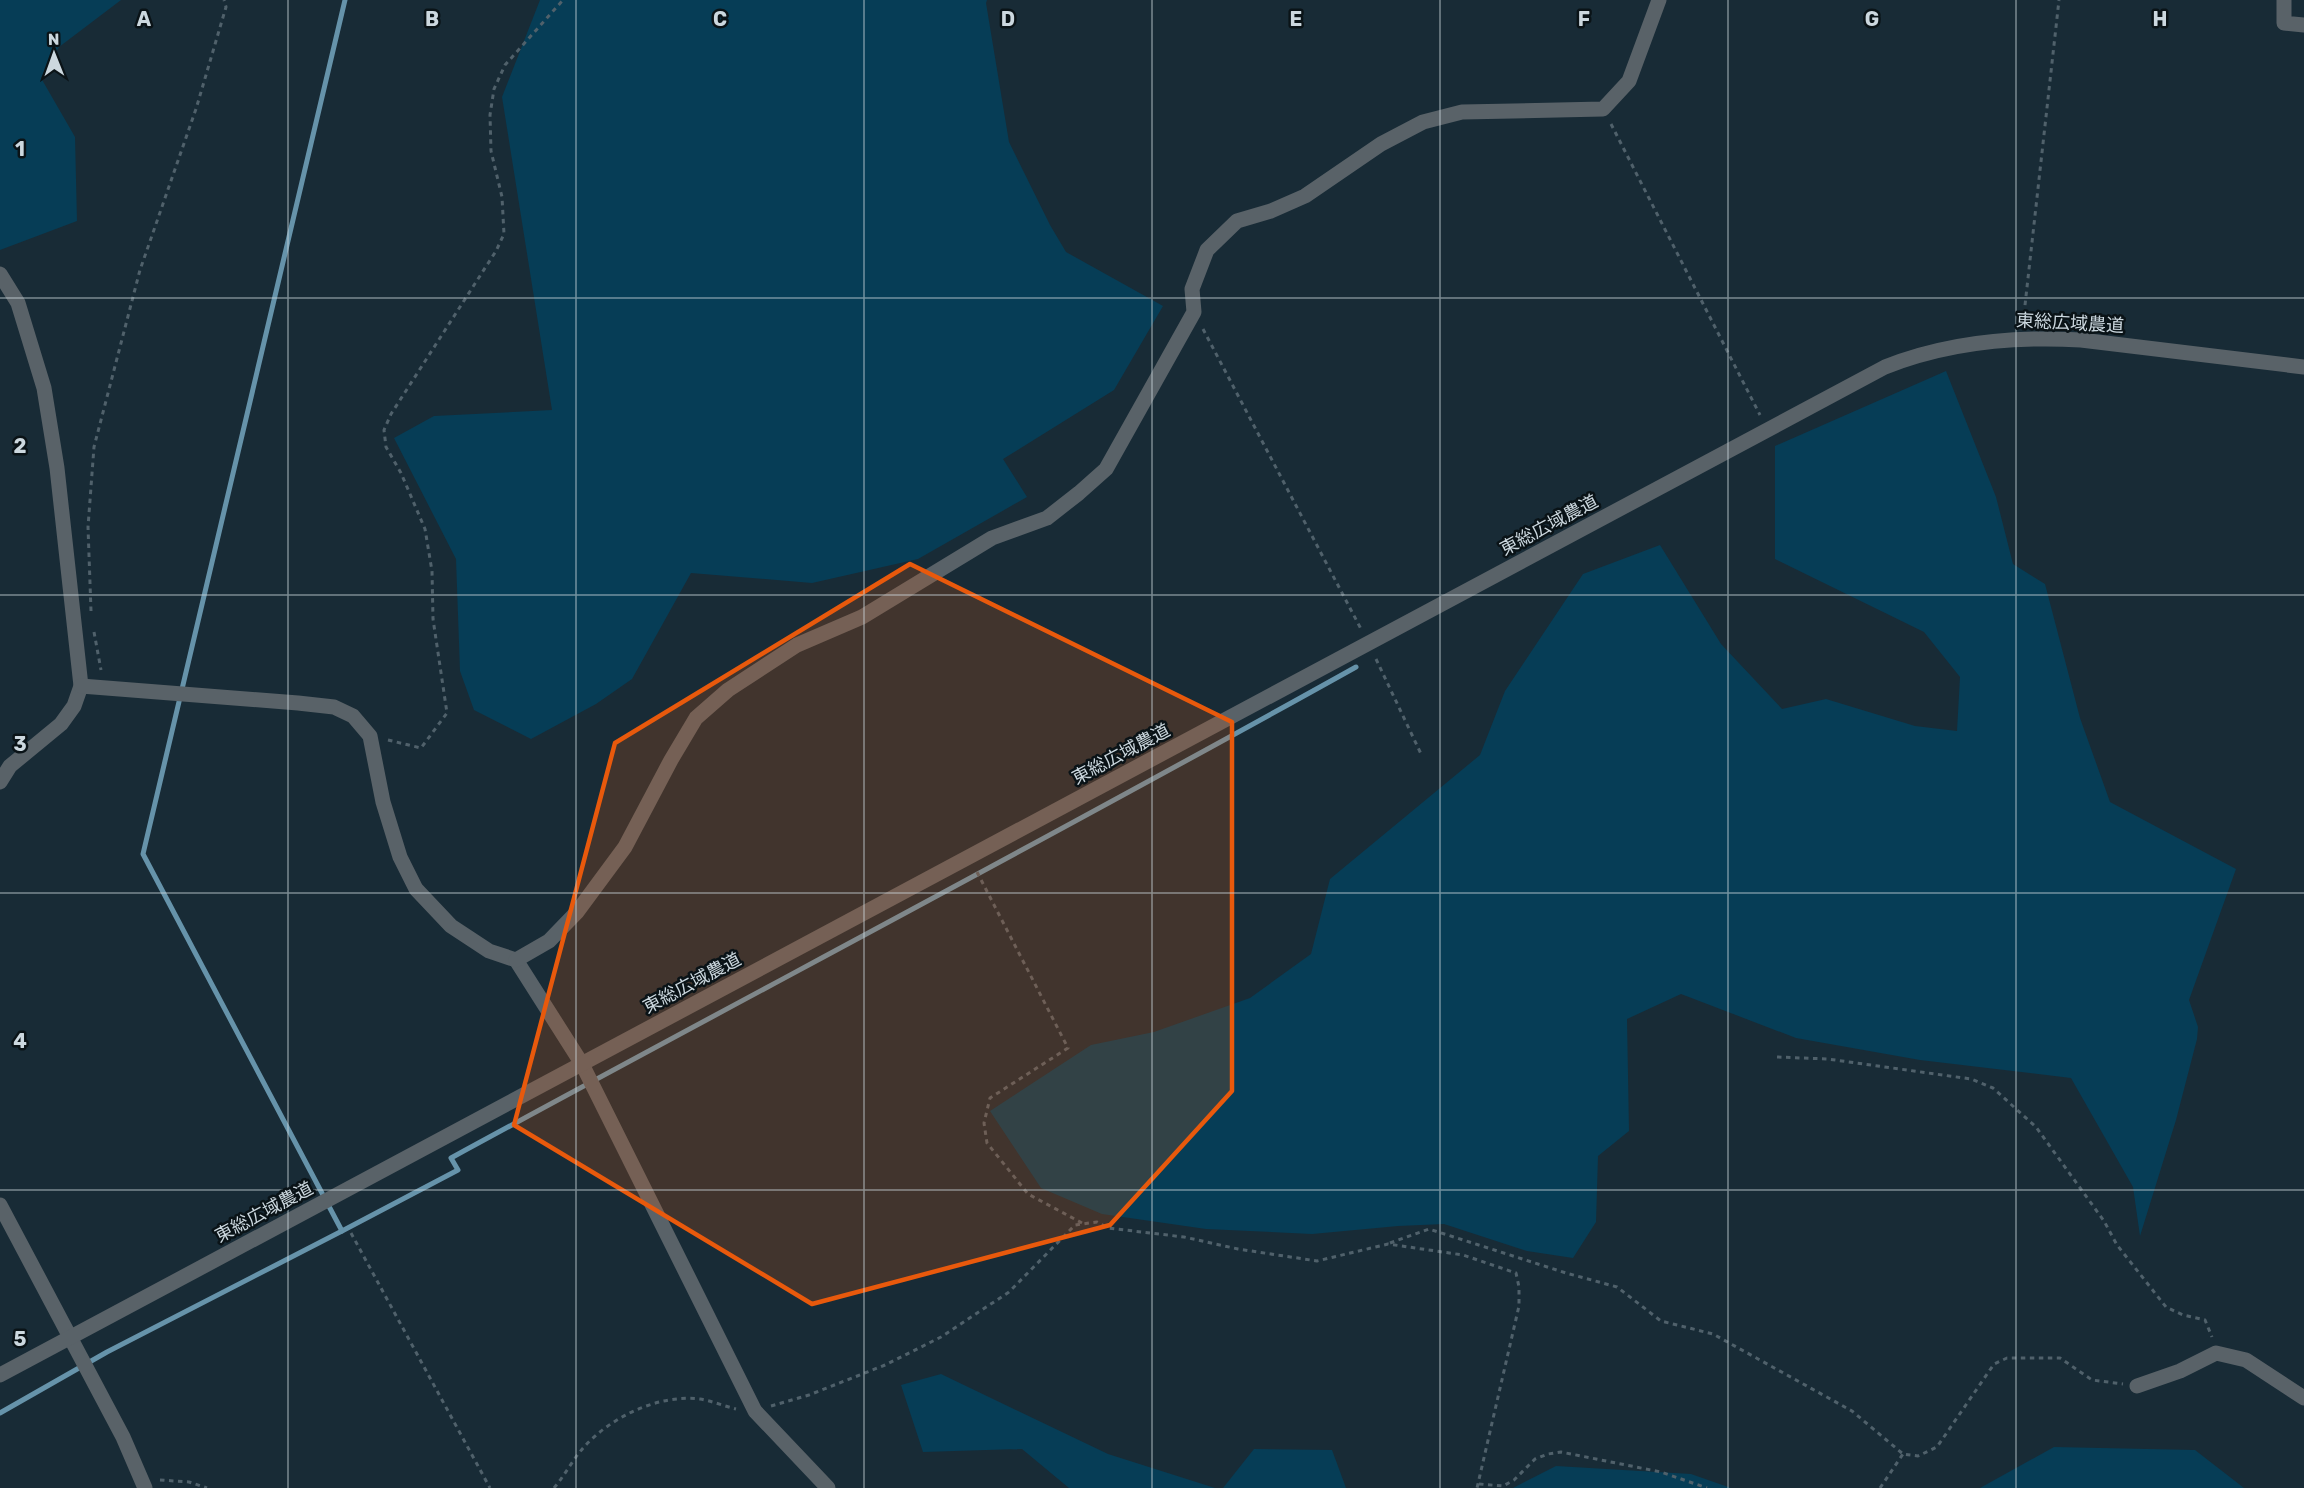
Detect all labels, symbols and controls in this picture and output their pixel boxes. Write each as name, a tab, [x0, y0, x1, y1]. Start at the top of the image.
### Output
text: A	[137, 7, 152, 31]
text: B	[425, 7, 439, 31]
text: C	[713, 7, 727, 31]
text: D	[1001, 7, 1015, 31]
text: E	[1290, 7, 1302, 31]
text: F	[1578, 7, 1590, 31]
text: G	[1865, 7, 1879, 31]
text: H	[2153, 7, 2167, 31]
north arrow	[24, 24, 84, 84]
text: N	[48, 30, 60, 49]
text: 1	[15, 137, 25, 161]
street label: 東総広域農道	[2015, 309, 2125, 337]
text: 2	[14, 434, 27, 458]
street label: 東総広域農道	[1496, 490, 1602, 560]
street label: 東総広域農道	[1068, 719, 1174, 789]
text: 3	[13, 732, 27, 756]
street label: 東総広域農道	[639, 948, 745, 1018]
text: 4	[13, 1029, 27, 1053]
street label: 東総広域農道	[211, 1177, 317, 1247]
text: 5	[14, 1327, 27, 1351]

